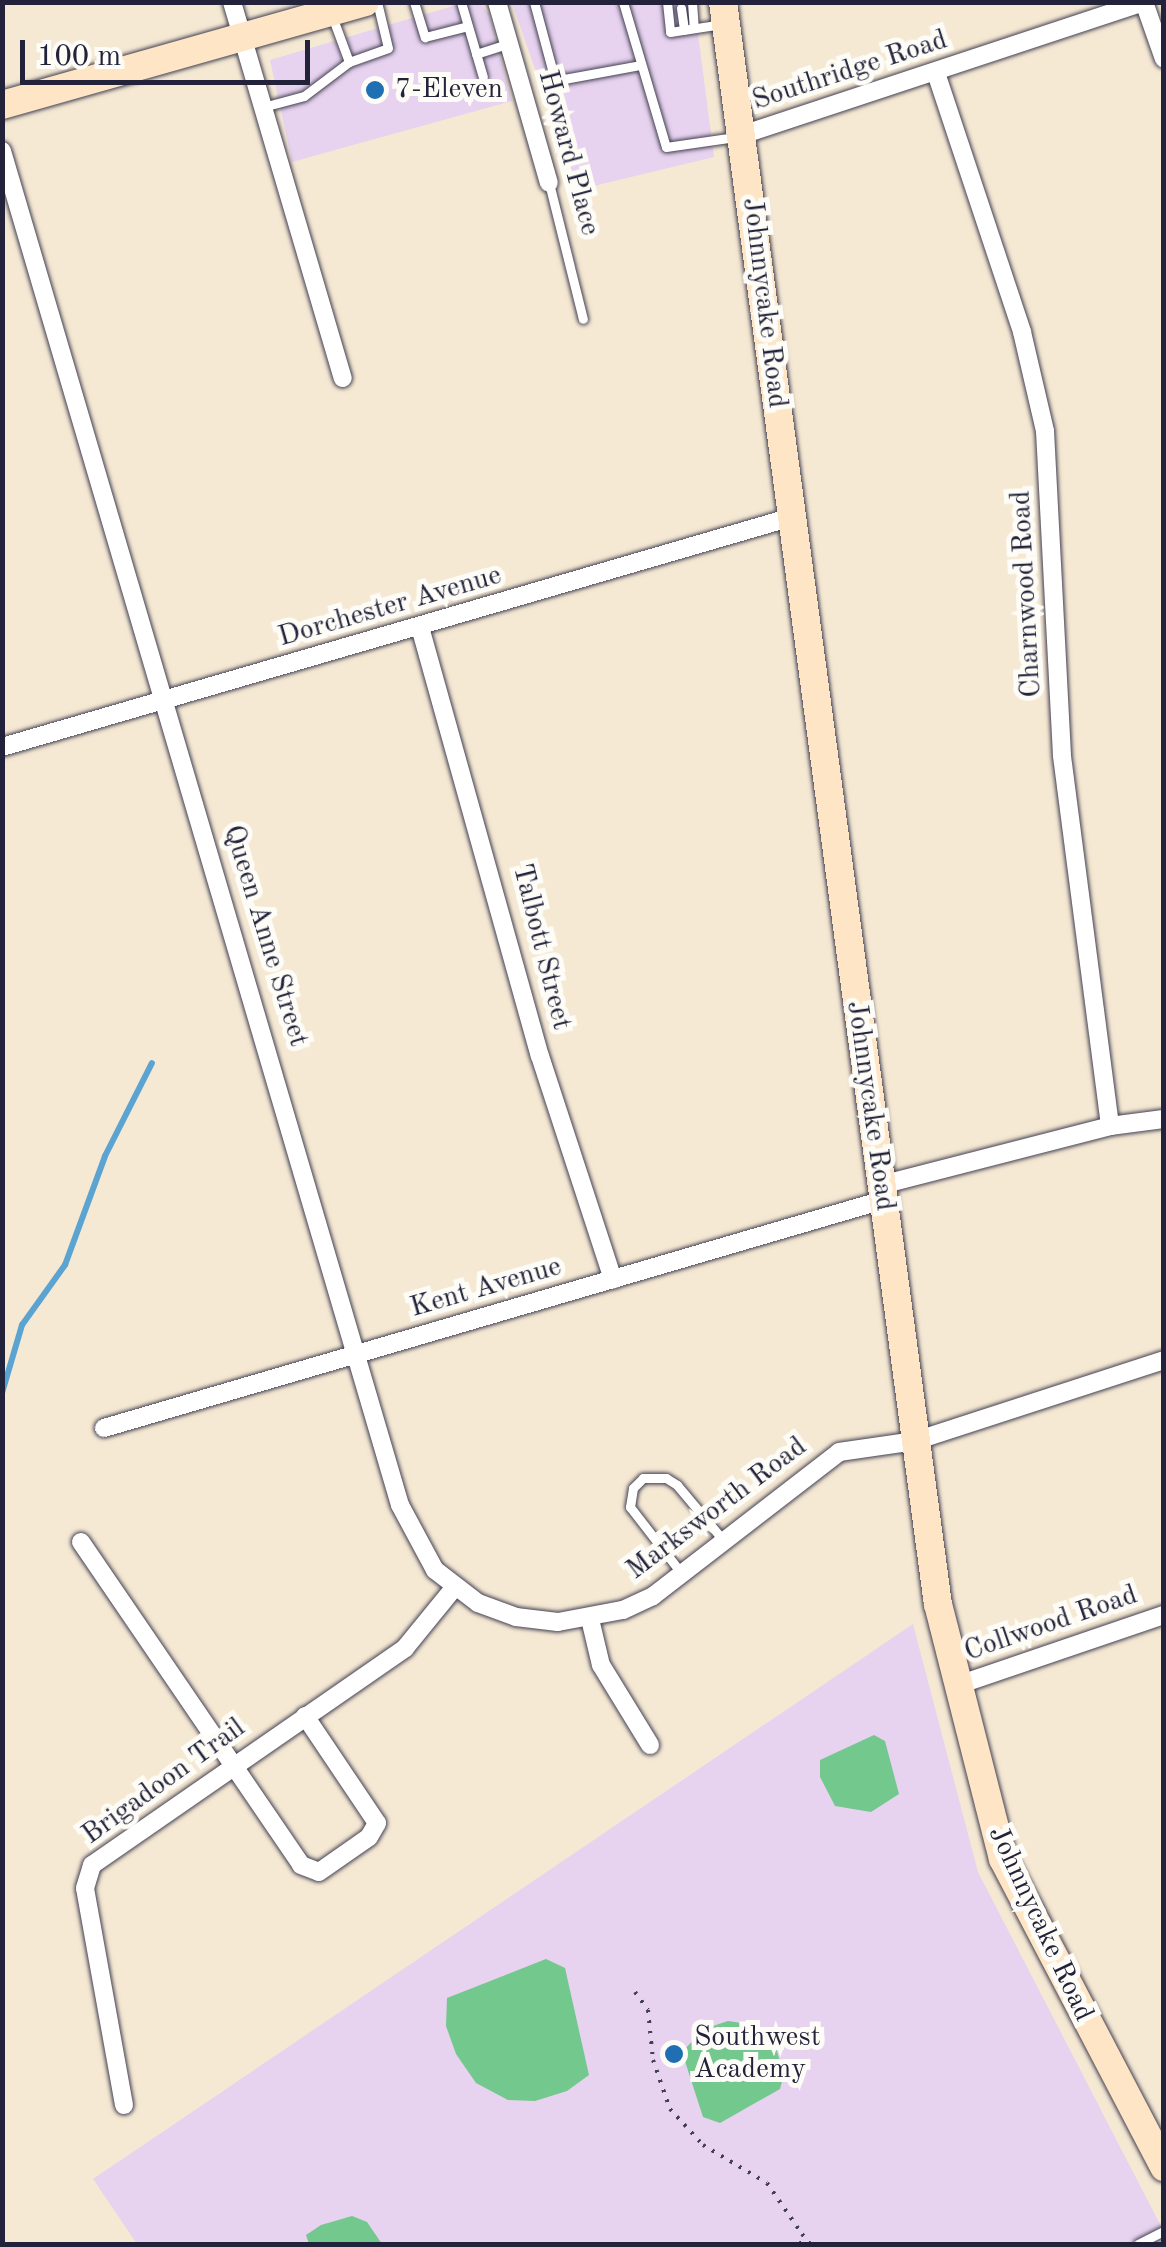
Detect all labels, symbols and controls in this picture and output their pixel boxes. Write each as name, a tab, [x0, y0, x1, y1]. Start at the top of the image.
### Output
scale bar	[25, 20, 315, 82]
street label: Southridge Road	[748, 24, 952, 118]
text: 100 m	[37, 42, 121, 72]
street label: Howard Place	[530, 67, 606, 239]
place label: 7-Eleven	[395, 73, 503, 107]
marker: 7-Eleven	[364, 79, 386, 101]
street label: Johnnycake Road	[734, 196, 794, 410]
street label: Charnwood Road	[1005, 490, 1049, 698]
street label: Dorchester Avenue	[275, 559, 505, 655]
street label: Queen Anne Street	[215, 821, 315, 1051]
street label: Talbott Street	[504, 861, 578, 1033]
street label: Johnnycake Road	[839, 999, 901, 1213]
street label: Kent Avenue	[407, 1250, 565, 1326]
street label: Marksworth Road	[620, 1430, 814, 1588]
street label: Collwood Road	[960, 1579, 1142, 1669]
street label: Brigadoon Trail	[76, 1712, 252, 1852]
street label: Johnnycake Road	[980, 1821, 1100, 2027]
place label: Southwest Academy	[694, 2021, 820, 2087]
marker: Southwest Academy	[663, 2043, 685, 2065]

